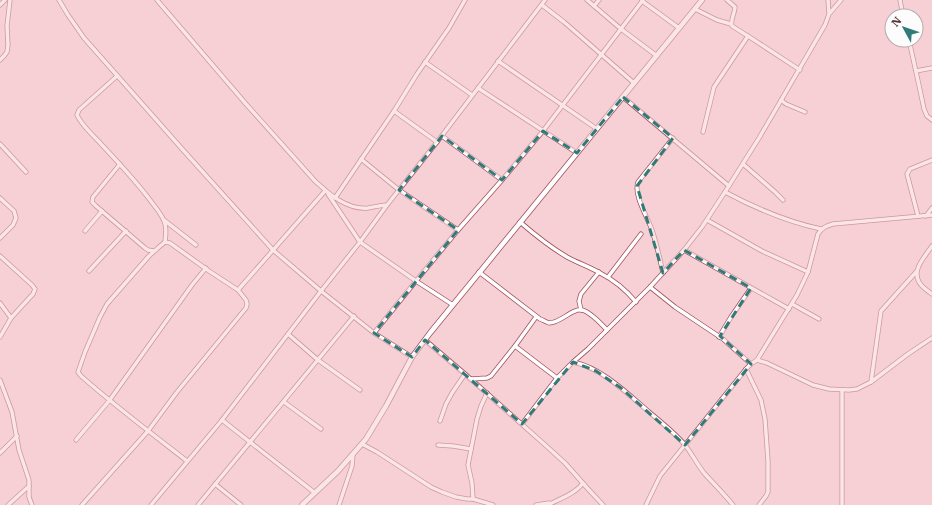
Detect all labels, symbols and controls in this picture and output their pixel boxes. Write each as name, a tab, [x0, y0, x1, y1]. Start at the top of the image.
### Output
north arrow	[884, 8, 924, 48]
text: N	[888, 14, 905, 29]

